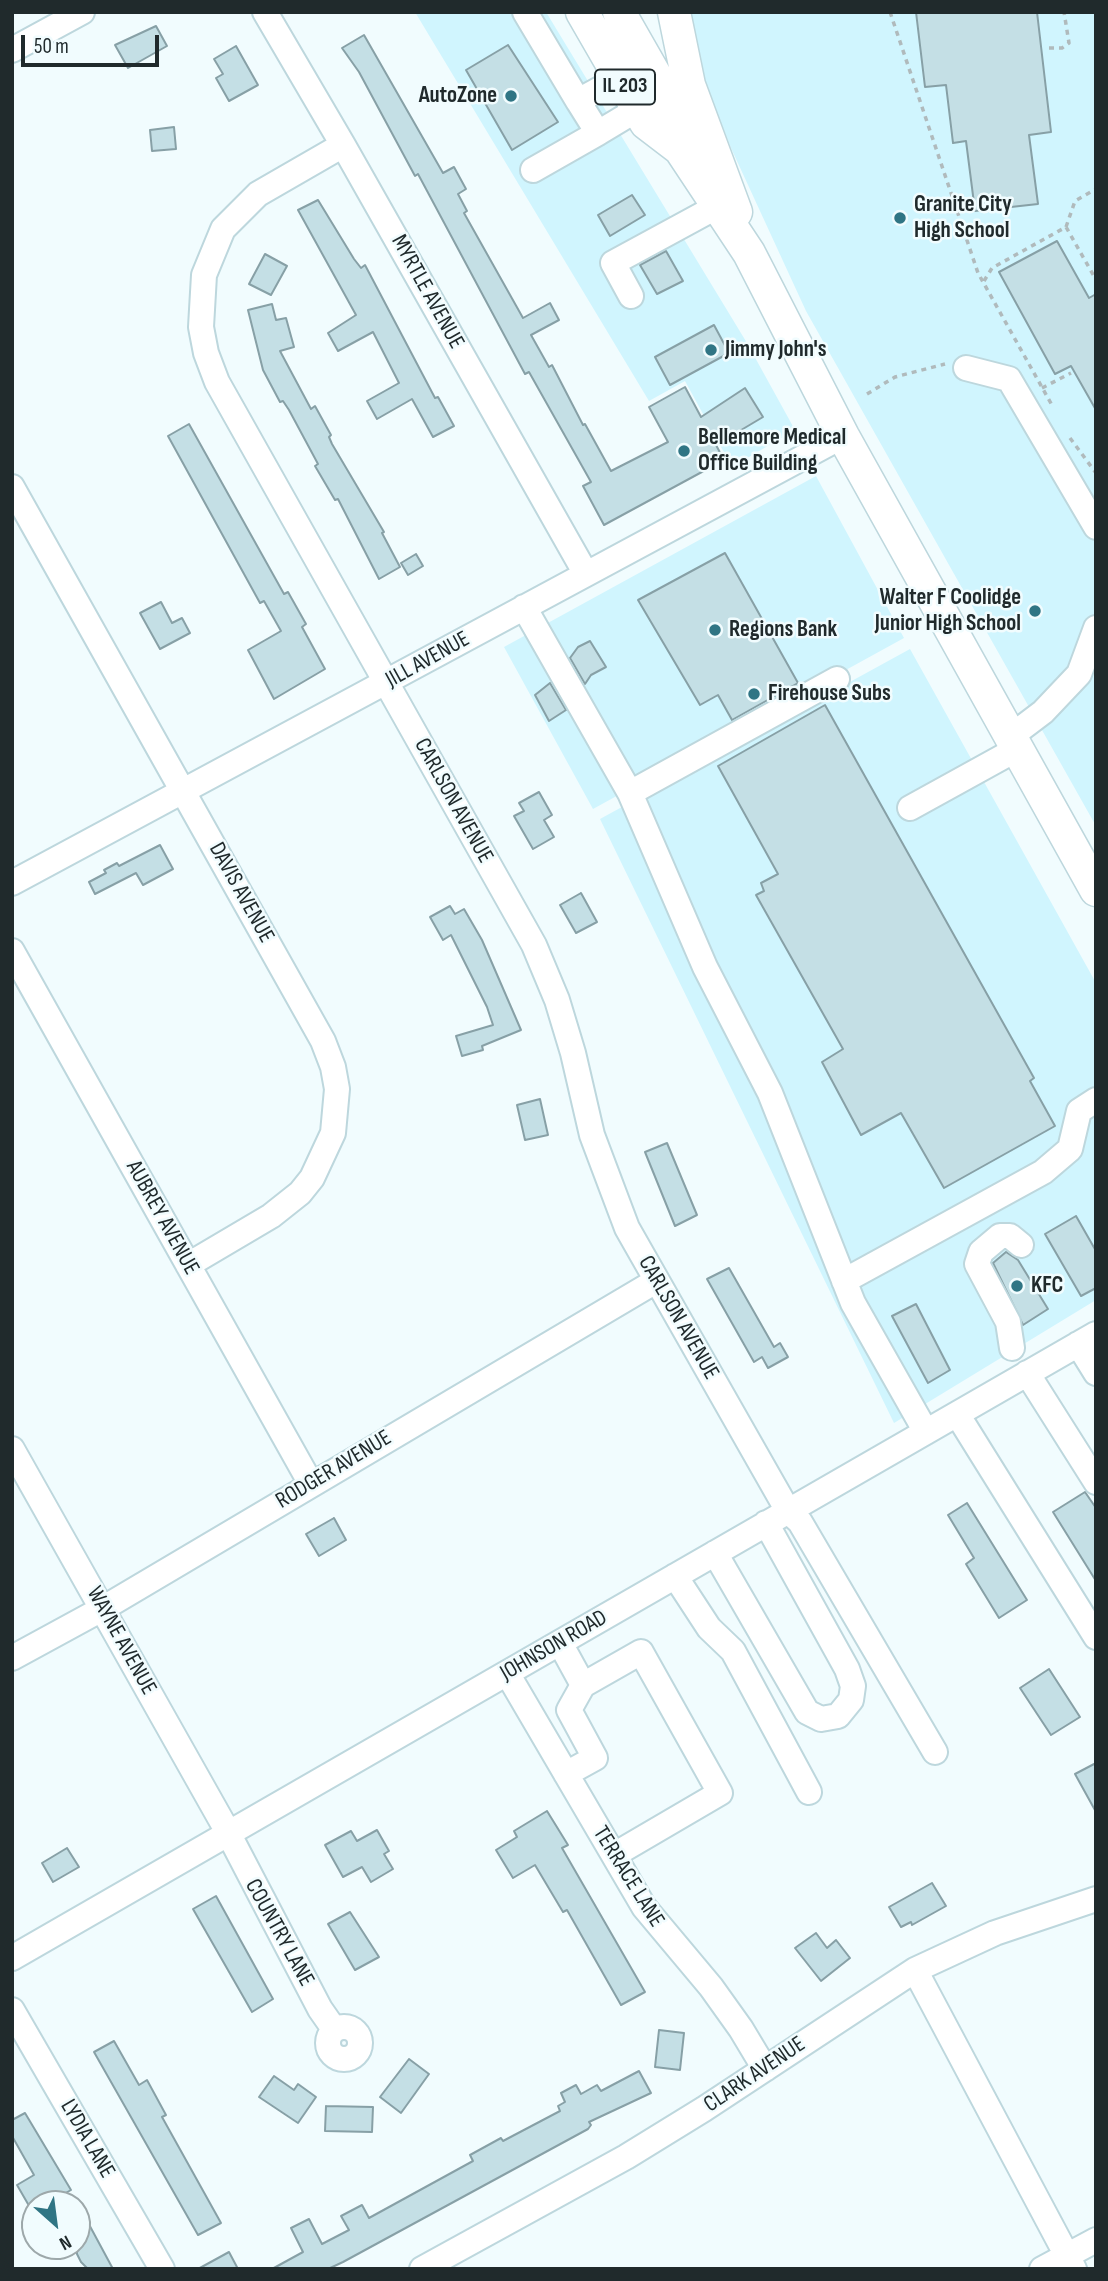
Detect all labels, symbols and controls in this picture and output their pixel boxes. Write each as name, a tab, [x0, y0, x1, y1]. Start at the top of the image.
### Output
scale bar	[24, 21, 163, 65]
text: 50 m	[34, 34, 69, 59]
road number: IL 203	[595, 70, 655, 104]
place label: AutoZone	[419, 82, 497, 110]
marker: AutoZone	[503, 88, 519, 104]
place label: Granite City High School	[914, 191, 1012, 245]
marker: Granite City High School	[892, 210, 908, 226]
street label: MYRTLE AVENUE	[384, 230, 470, 354]
place label: Jimmy John's	[725, 336, 826, 364]
marker: Jimmy John's	[703, 342, 719, 358]
place label: Bellemore Medical Office Building	[698, 424, 846, 478]
marker: Bellemore Medical Office Building	[676, 443, 692, 459]
place label: Walter F Coolidge Junior High School	[875, 584, 1021, 638]
marker: Walter F Coolidge Junior High School	[1027, 603, 1043, 619]
place label: Regions Bank	[729, 616, 837, 644]
marker: Regions Bank	[707, 622, 723, 638]
street label: JILL AVENUE	[381, 626, 475, 694]
place label: Firehouse Subs	[768, 680, 891, 708]
marker: Firehouse Subs	[746, 686, 762, 702]
street label: CARLSON AVENUE	[407, 734, 499, 868]
street label: DAVIS AVENUE	[202, 838, 280, 948]
street label: AUBREY AVENUE	[119, 1156, 205, 1280]
street label: CARLSON AVENUE	[631, 1251, 725, 1385]
place label: KFC	[1031, 1272, 1063, 1300]
marker: KFC	[1009, 1278, 1025, 1294]
street label: RODGER AVENUE	[271, 1425, 397, 1515]
street label: WAYNE AVENUE	[80, 1582, 162, 1700]
street label: JOHNSON ROAD	[496, 1604, 612, 1688]
street label: TERRACE LANE	[586, 1822, 670, 1932]
street label: COUNTRY LANE	[238, 1875, 320, 1991]
street label: CLARK AVENUE	[699, 2031, 811, 2119]
street label: LYDIA LANE	[54, 2095, 120, 2183]
north arrow	[21, 2190, 91, 2260]
text: N	[55, 2230, 75, 2255]

